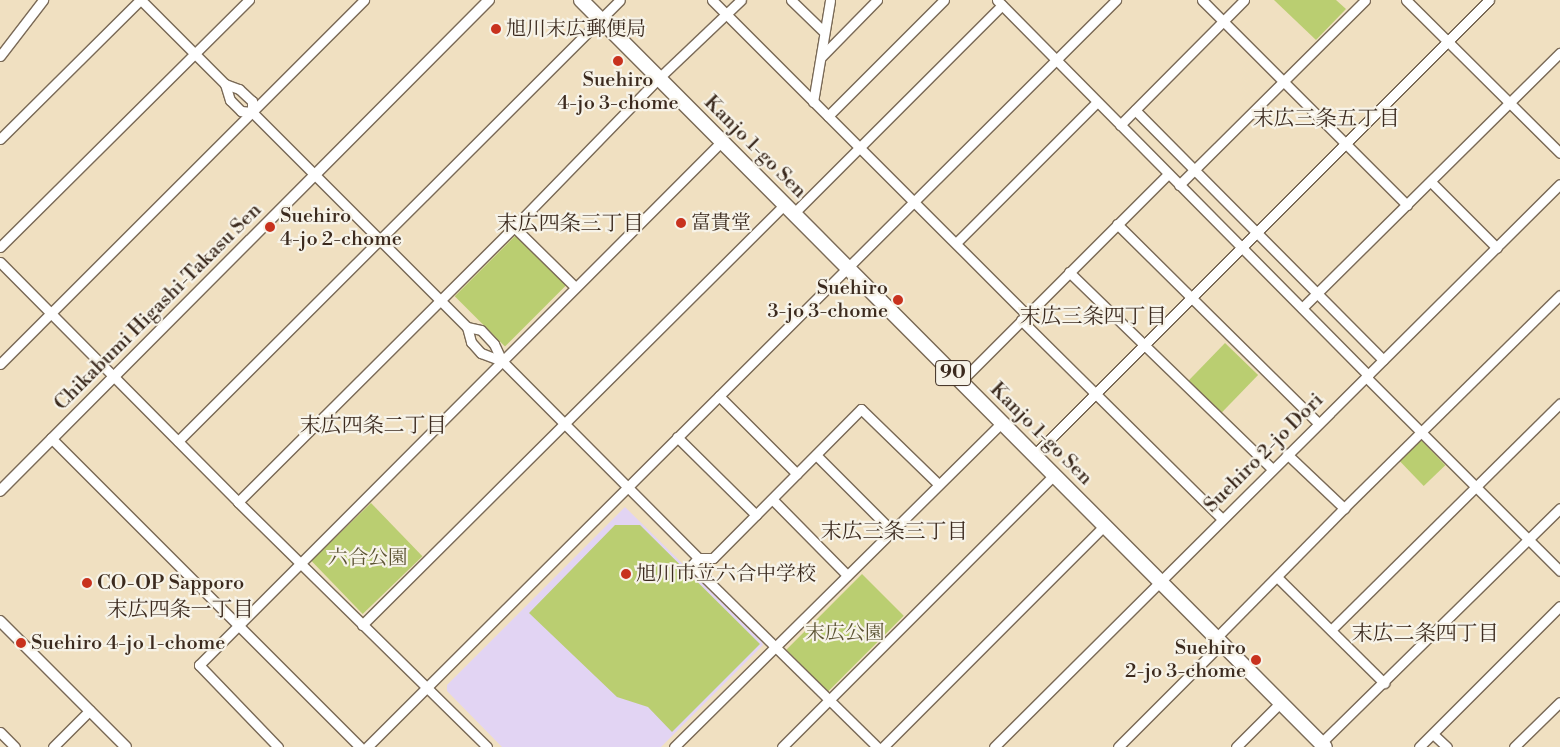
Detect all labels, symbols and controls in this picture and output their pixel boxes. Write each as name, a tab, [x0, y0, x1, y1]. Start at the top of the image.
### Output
place label: 旭川末広郵便局	[506, 17, 646, 41]
marker: 旭川末広郵便局	[490, 23, 502, 35]
marker: Suehiro 4-jo 3-chome	[612, 55, 624, 67]
place label: Suehiro 4-jo 3-chome	[557, 69, 679, 116]
street label: Kanjo 1-go Sen	[699, 91, 811, 203]
district label: 末広三条五丁目	[1253, 106, 1399, 132]
street label: Chikabumi Higashi-Takasu Sen	[49, 198, 267, 416]
place label: Suehiro 4-jo 2-chome	[280, 204, 402, 251]
district label: 末広四条三丁目	[497, 211, 643, 237]
place label: 富貴堂	[691, 211, 751, 235]
marker: 富貴堂	[675, 217, 687, 229]
marker: Suehiro 4-jo 2-chome	[264, 221, 276, 233]
place label: Suehiro 3-jo 3-chome	[767, 276, 888, 323]
marker: Suehiro 3-jo 3-chome	[892, 294, 904, 306]
district label: 末広三条四丁目	[1020, 304, 1166, 330]
road number: 90	[934, 356, 972, 389]
street label: Kanjo 1-go Sen	[985, 378, 1097, 490]
street label: Suehiro 2-jo Dori	[1199, 388, 1329, 518]
district label: 末広四条二丁目	[300, 413, 446, 439]
district label: 末広三条三丁目	[821, 519, 967, 545]
park label: 六合公園	[328, 546, 408, 570]
place label: 旭川市立六合中学校	[636, 562, 816, 586]
marker: 旭川市立六合中学校	[620, 568, 632, 580]
place label: CO-OP Sapporo	[97, 571, 244, 595]
marker: CO-OP Sapporo	[81, 577, 93, 589]
district label: 末広四条一丁目	[107, 597, 253, 623]
park label: 末広公園	[805, 621, 885, 645]
district label: 末広二条四丁目	[1352, 621, 1498, 647]
place label: Suehiro 4-jo 1-chome	[31, 631, 225, 655]
place label: Suehiro 2-jo 3-chome	[1125, 636, 1246, 683]
marker: Suehiro 4-jo 1-chome	[15, 637, 27, 649]
marker: Suehiro 2-jo 3-chome	[1250, 654, 1262, 666]

